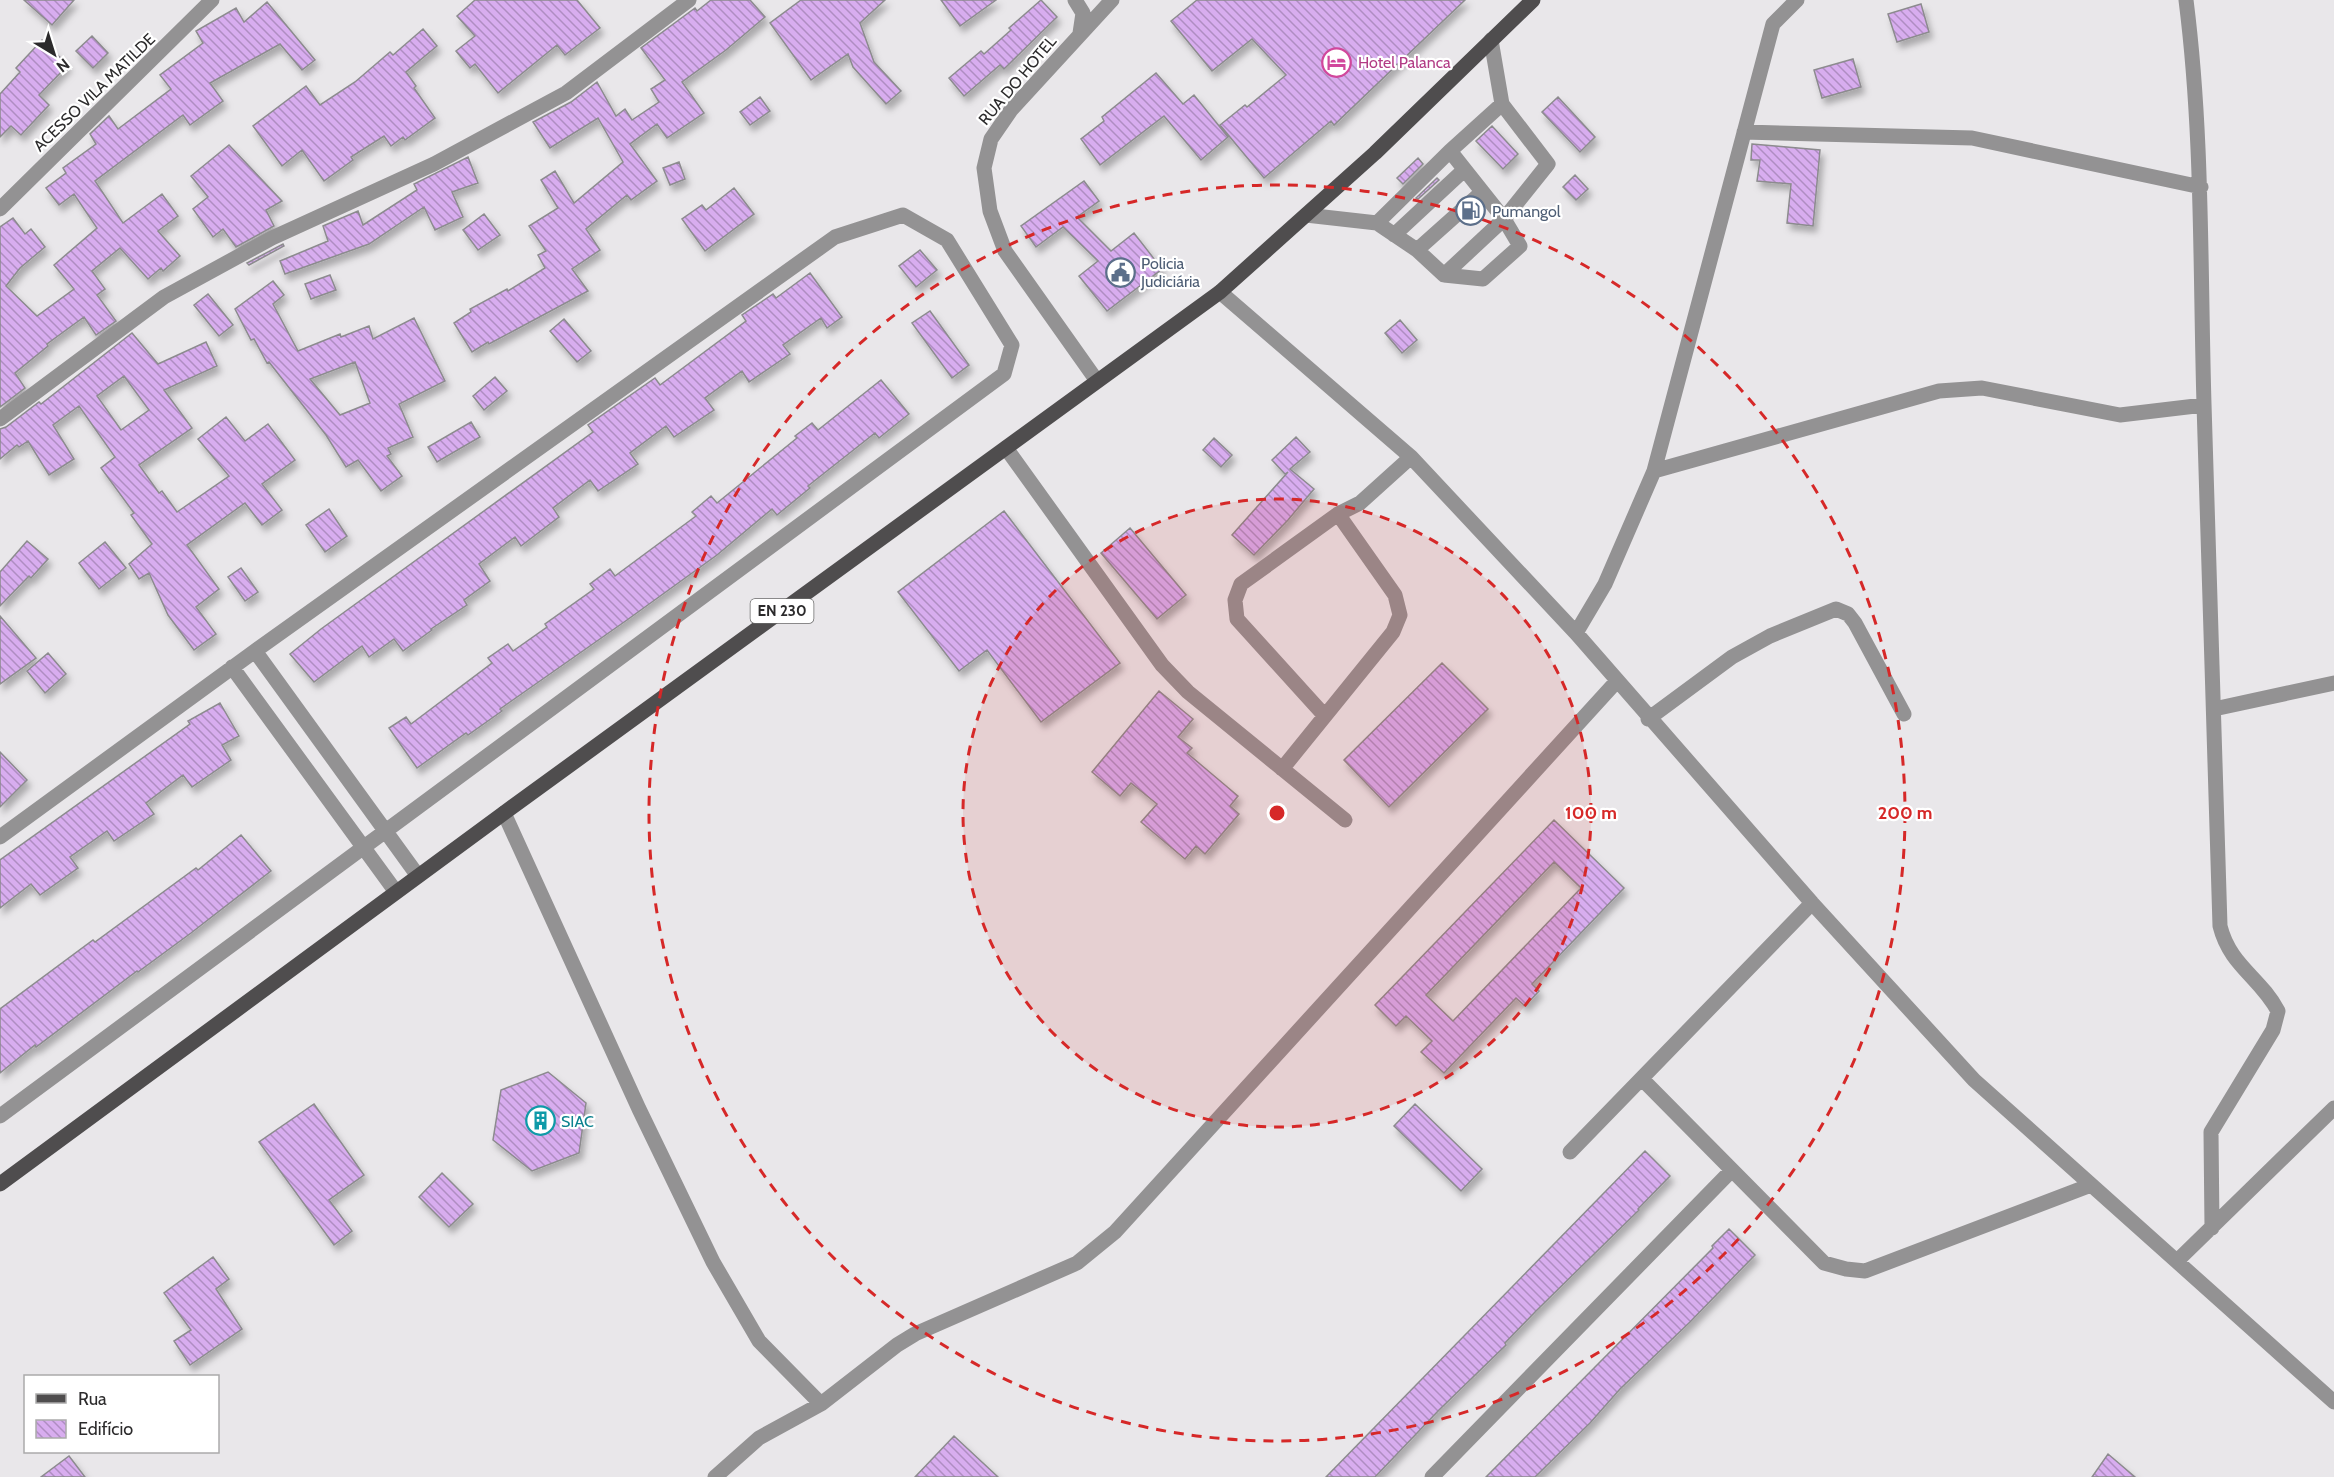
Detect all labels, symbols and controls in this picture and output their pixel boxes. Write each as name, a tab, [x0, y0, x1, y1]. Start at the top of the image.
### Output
north arrow	[24, 24, 84, 84]
street label: ACESSO VILA MATILDE	[30, 29, 159, 155]
street label: RUA DO HOTEL	[975, 32, 1060, 129]
hotel icon: Hotel Palanca	[1321, 46, 1353, 78]
place label: Hotel Palanca	[1358, 53, 1451, 72]
text: N	[53, 54, 73, 76]
fuel station icon: Pumangol	[1455, 195, 1487, 227]
place label: Pumangol	[1492, 202, 1561, 221]
place label: Policia Judiciária	[1140, 254, 1200, 291]
public building icon: Policia Judiciária	[1104, 256, 1136, 288]
road number: EN 230	[750, 599, 814, 623]
text: 100 m	[1565, 802, 1617, 824]
text: 200 m	[1878, 802, 1932, 824]
centre of rings	[1267, 803, 1287, 823]
building icon: SIAC	[524, 1105, 556, 1137]
place label: SIAC	[561, 1112, 594, 1131]
legend	[24, 1375, 219, 1453]
text: Rua	[78, 1388, 107, 1410]
text: Edifício	[78, 1418, 133, 1440]

